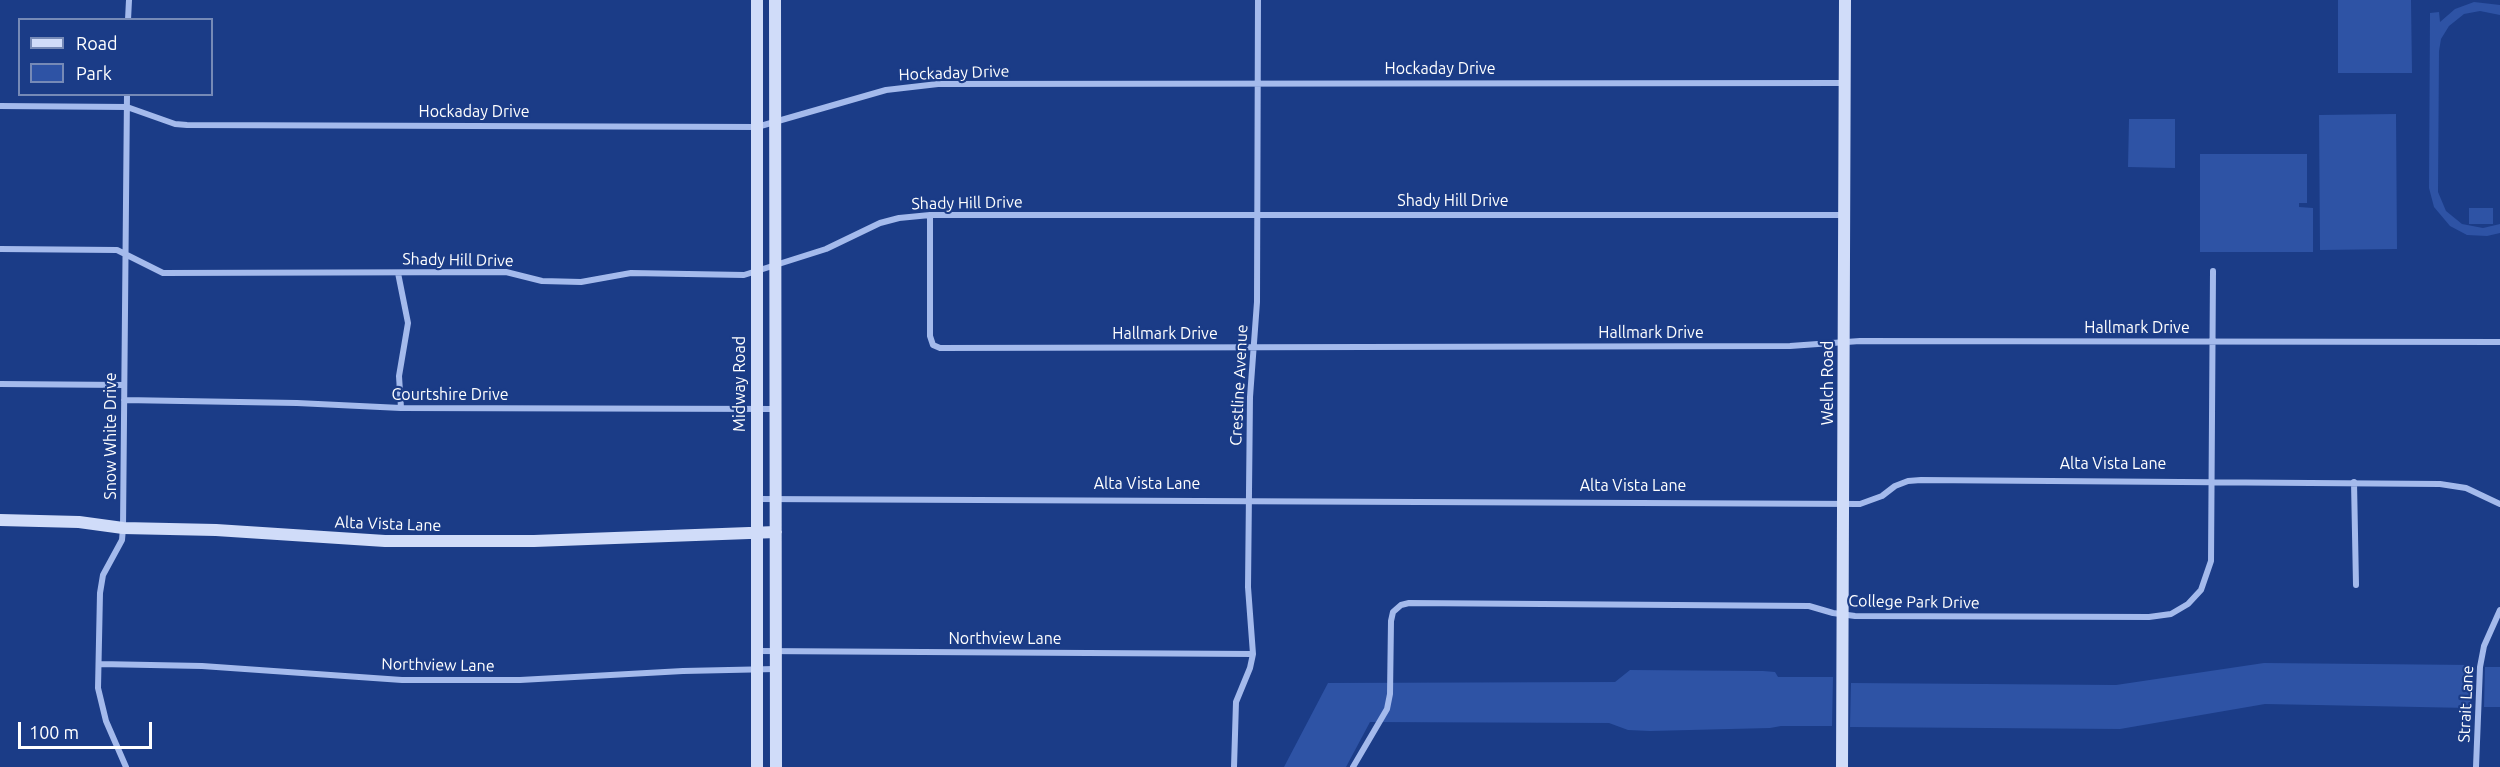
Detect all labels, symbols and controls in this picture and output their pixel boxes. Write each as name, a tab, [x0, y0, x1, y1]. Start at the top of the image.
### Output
legend	[18, 18, 213, 96]
text: Road	[76, 33, 118, 53]
street label: Hockaday Drive	[1384, 59, 1496, 79]
street label: Hockaday Drive	[898, 61, 1010, 85]
text: Park	[76, 63, 112, 83]
street label: Hockaday Drive	[418, 102, 530, 122]
street label: Shady Hill Drive	[1397, 191, 1509, 211]
street label: Shady Hill Drive	[911, 192, 1023, 214]
street label: Shady Hill Drive	[402, 249, 514, 271]
street label: Hallmark Drive	[2084, 318, 2190, 338]
street label: Hallmark Drive	[1598, 323, 1704, 343]
street label: Hallmark Drive	[1112, 324, 1218, 344]
street label: Crestline Avenue	[1226, 324, 1252, 446]
street label: Midway Road	[730, 336, 750, 432]
street label: Welch Road	[1818, 341, 1838, 425]
street label: Snow White Drive	[101, 372, 121, 500]
street label: Courtshire Drive	[392, 385, 508, 405]
street label: Alta Vista Lane	[2060, 454, 2166, 474]
street label: Alta Vista Lane	[1094, 474, 1200, 494]
street label: Alta Vista Lane	[1580, 476, 1686, 496]
street label: Alta Vista Lane	[334, 513, 442, 535]
street label: College Park Drive	[1848, 591, 1980, 613]
street label: Northview Lane	[948, 629, 1062, 649]
street label: Northview Lane	[381, 654, 495, 676]
street label: Strait Lane	[2454, 665, 2478, 743]
scale bar	[21, 710, 154, 748]
text: 100 m	[29, 722, 79, 742]

